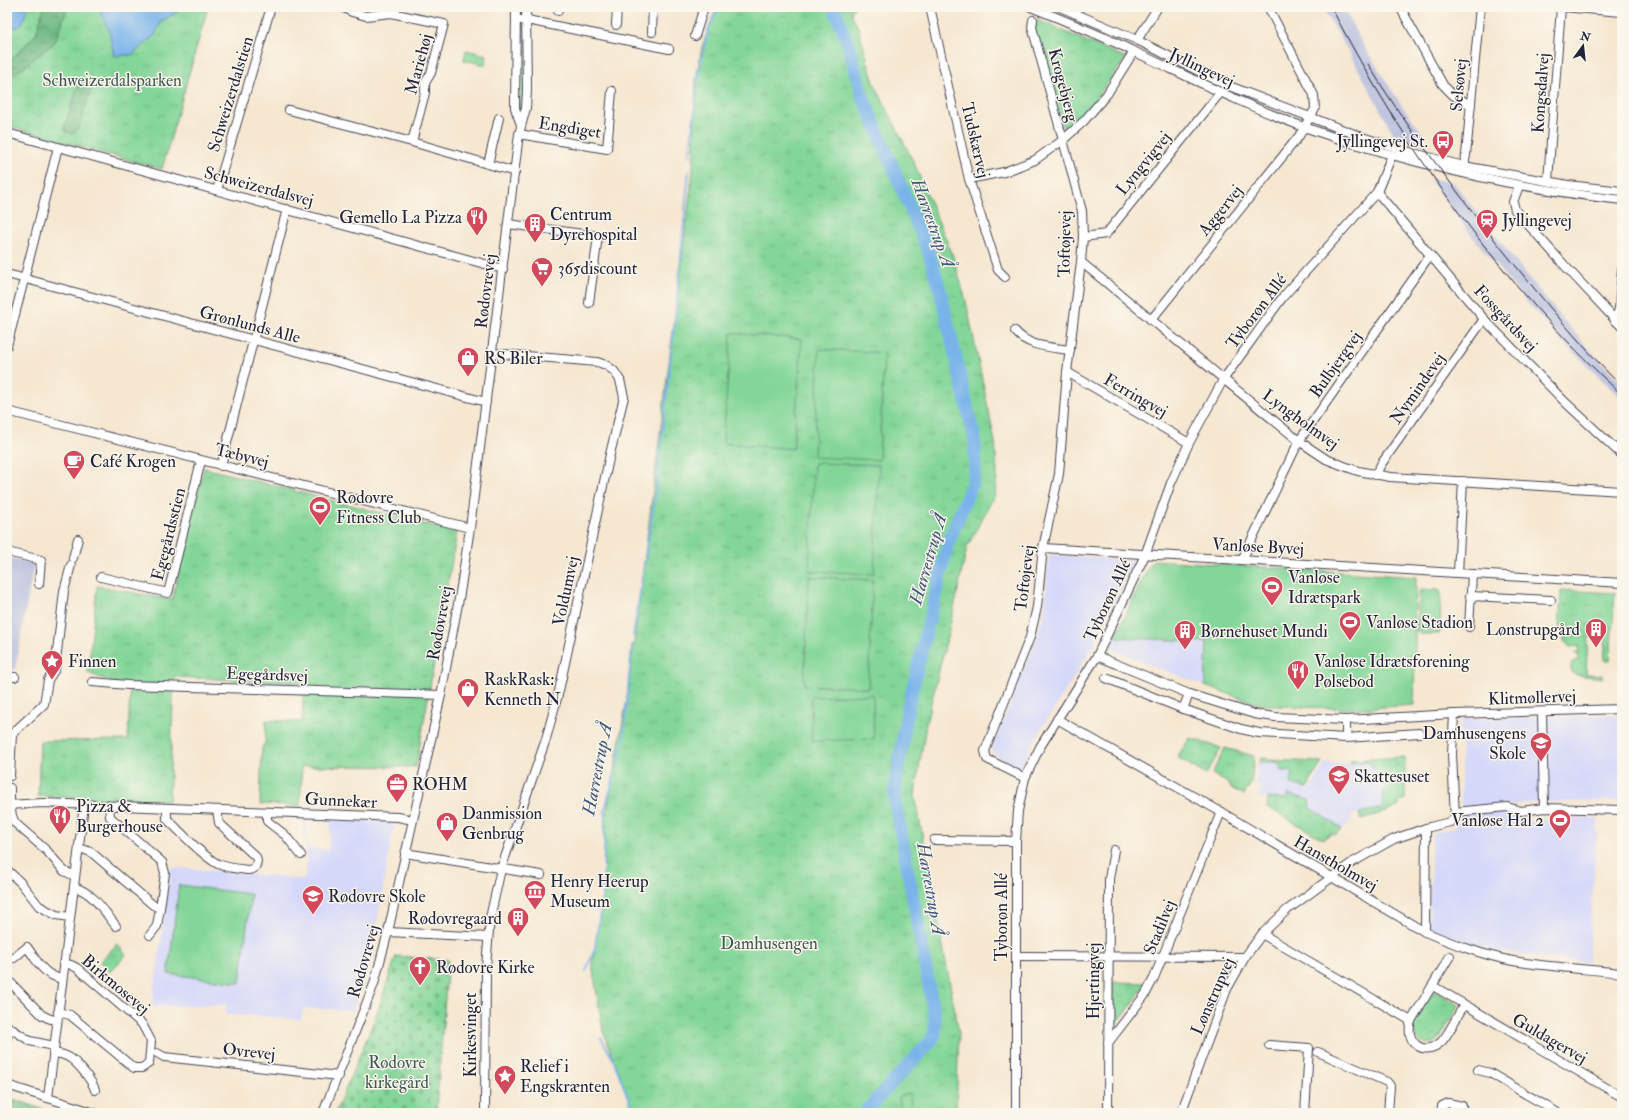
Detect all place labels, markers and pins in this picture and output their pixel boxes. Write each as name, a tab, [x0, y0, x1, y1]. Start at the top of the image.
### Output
bus stop icon: Jyllingevej St.	[1430, 128, 1456, 161]
place label: Jyllingevej St.	[1336, 131, 1428, 153]
restaurant icon: Gemello La Pizza	[464, 204, 490, 237]
place label: Centrum Dyrehospital	[550, 204, 638, 246]
place label: Gemello La Pizza	[339, 207, 463, 228]
station icon: Jyllingevej	[1474, 207, 1500, 240]
place label: Jyllingevej	[1501, 210, 1572, 232]
building icon: Centrum Dyrehospital	[522, 211, 548, 244]
supermarket icon: 365discount	[529, 255, 555, 288]
place label: 365discount	[558, 258, 638, 279]
shop icon: RS Biler	[455, 345, 481, 378]
place label: RS Biler	[484, 348, 543, 369]
cafe icon: Café Krogen	[61, 448, 87, 481]
place label: Café Krogen	[90, 451, 176, 472]
place label: Rødovre Fitness Club	[336, 487, 421, 528]
sports icon: Rødovre Fitness Club	[307, 494, 333, 527]
place label: Vanløse Idrætspark	[1288, 567, 1361, 609]
sports icon: Vanløse Idrætspark	[1259, 574, 1285, 607]
sports icon: Vanløse Stadion	[1337, 609, 1363, 642]
place label: Vanløse Stadion	[1366, 612, 1473, 633]
building icon: Lønstrupgård	[1583, 616, 1609, 649]
building icon: Børnehuset Mundi	[1172, 618, 1198, 651]
place label: Lønstrupgård	[1486, 619, 1581, 641]
place label: Børnehuset Mundi	[1200, 621, 1328, 642]
place icon: Finnen	[39, 648, 65, 681]
place label: Finnen	[68, 651, 117, 672]
place label: Vanløse Idrætsforening Pølsebod	[1314, 651, 1470, 692]
restaurant icon: Vanløse Idrætsforening Pølsebod	[1285, 658, 1311, 691]
place label: RaskRask: Kenneth N	[484, 669, 561, 710]
shop icon: RaskRask: Kenneth N	[455, 676, 481, 709]
place label: Damhusengens Skole	[1423, 723, 1526, 764]
school or university icon: Damhusengens Skole	[1528, 730, 1554, 763]
school or university icon: Skattesuset	[1326, 763, 1352, 796]
place label: Skattesuset	[1354, 766, 1430, 787]
office icon: ROHM	[384, 771, 410, 804]
place label: ROHM	[412, 774, 468, 795]
place label: Pizza & Burgerhouse	[76, 796, 163, 837]
restaurant icon: Pizza & Burgerhouse	[47, 803, 73, 836]
place label: Danmission Genbrug	[462, 803, 543, 844]
sports icon: Vanløse Hal 2	[1547, 807, 1573, 840]
shop icon: Danmission Genbrug	[434, 810, 460, 843]
place label: Vanløse Hal 2	[1451, 810, 1544, 831]
place label: Henry Heerup Museum	[550, 871, 649, 912]
museum icon: Henry Heerup Museum	[522, 878, 548, 911]
school or university icon: Rødovre Skole	[300, 883, 326, 916]
place label: Rødovre Skole	[328, 886, 426, 907]
building icon: Rødovregaard	[505, 905, 531, 938]
place label: Rødovregaard	[408, 908, 503, 929]
church icon: Rødovre Kirke	[407, 954, 433, 987]
place label: Rødovre Kirke	[436, 957, 535, 978]
place label: Relief i Engskrænten	[520, 1056, 610, 1097]
place icon: Relief i Engskrænten	[492, 1063, 518, 1096]

